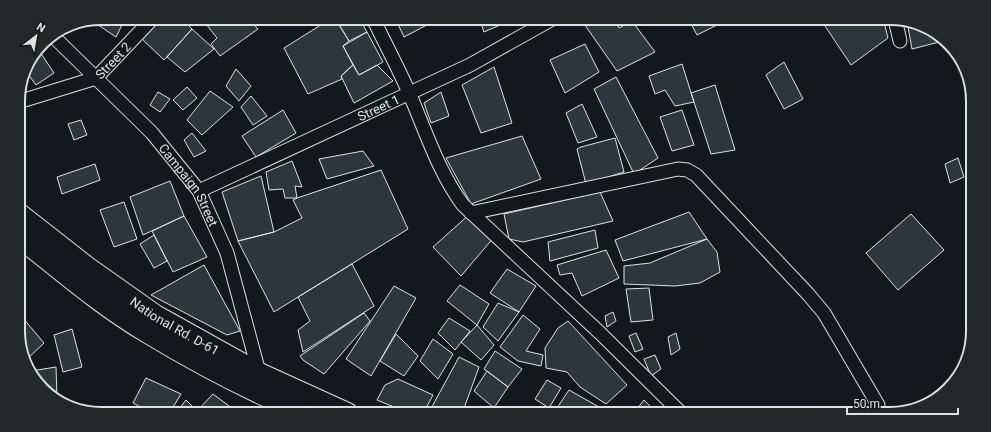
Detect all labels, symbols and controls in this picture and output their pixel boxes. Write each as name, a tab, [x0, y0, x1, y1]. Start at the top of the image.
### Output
north arrow	[16, 16, 56, 56]
text: N	[34, 20, 48, 36]
street label: Street 2	[92, 39, 134, 82]
street label: Street 1	[355, 91, 402, 124]
street label: Campaign Street	[156, 140, 221, 228]
street label: National Rd. D-61	[128, 294, 222, 358]
scale bar	[847, 390, 958, 416]
text: 50 m	[853, 397, 880, 411]

